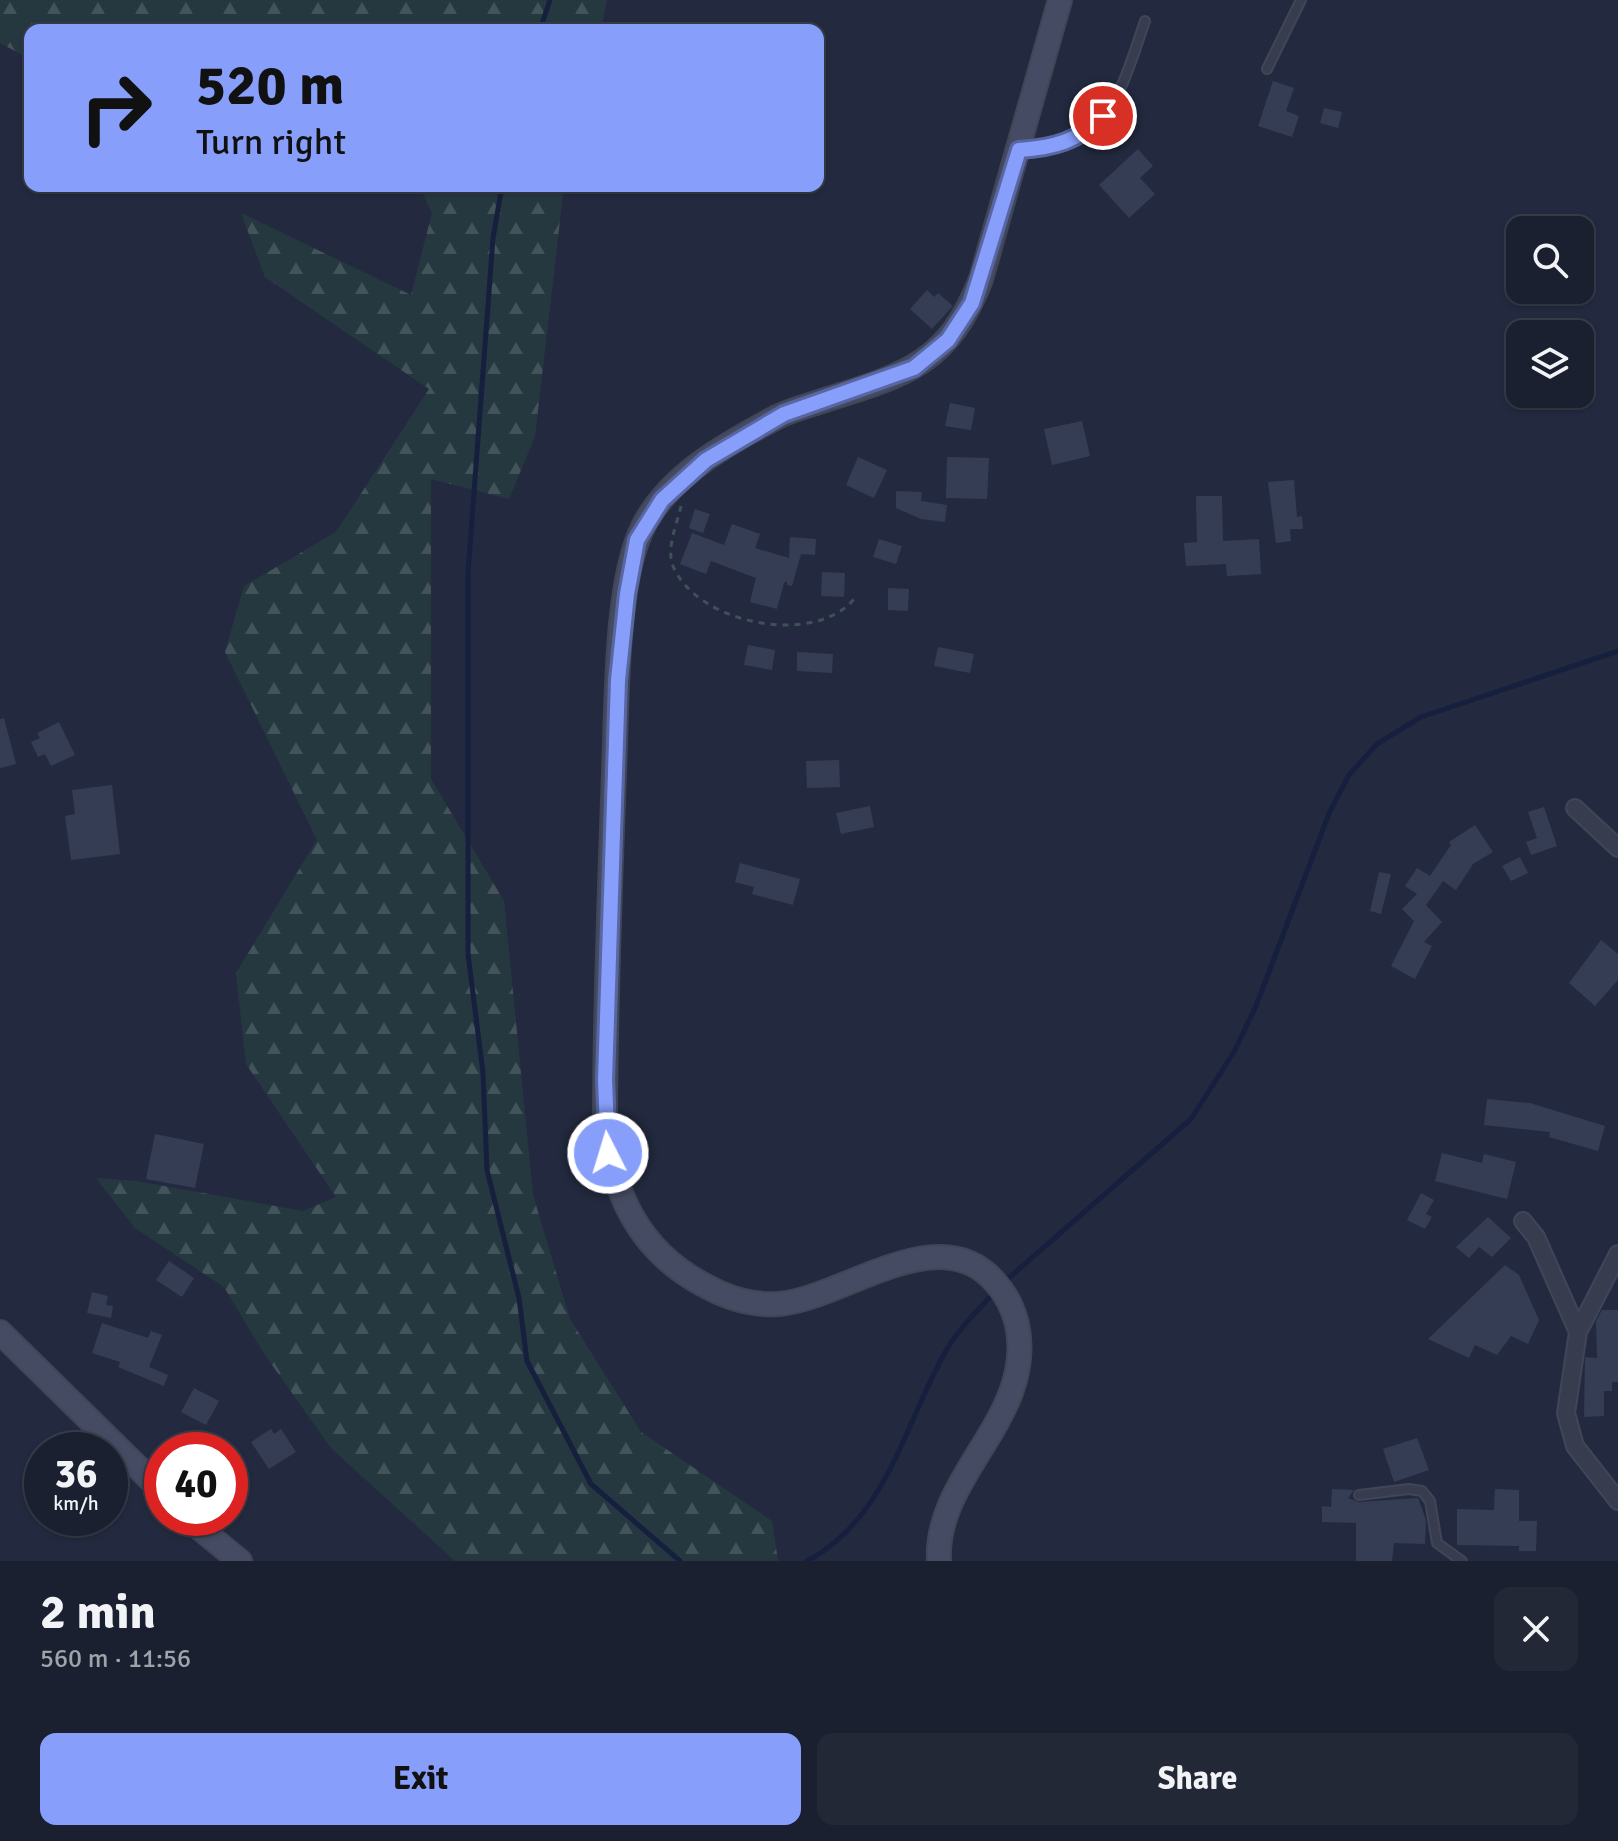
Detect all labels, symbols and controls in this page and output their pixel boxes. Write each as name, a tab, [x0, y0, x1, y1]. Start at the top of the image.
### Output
text: 520 m	[196, 51, 344, 120]
icon: right	[64, 56, 168, 160]
pin	[1069, 82, 1137, 150]
icon: arrive	[1081, 94, 1125, 138]
text: Turn right	[196, 120, 346, 165]
map controls	[1506, 216, 1594, 408]
button: search	[1506, 216, 1594, 304]
button: layers	[1506, 320, 1594, 408]
position arrow	[566, 1111, 650, 1195]
speed limit sign: 40	[144, 1432, 248, 1536]
text: 36	[54, 1449, 98, 1499]
text: km/h	[53, 1491, 99, 1516]
text: 2 min	[40, 1583, 156, 1642]
button: close	[1494, 1587, 1578, 1671]
text: 560 m · 11:56	[40, 1643, 191, 1675]
button: Exit	[40, 1733, 801, 1825]
button: Share	[817, 1733, 1578, 1825]

